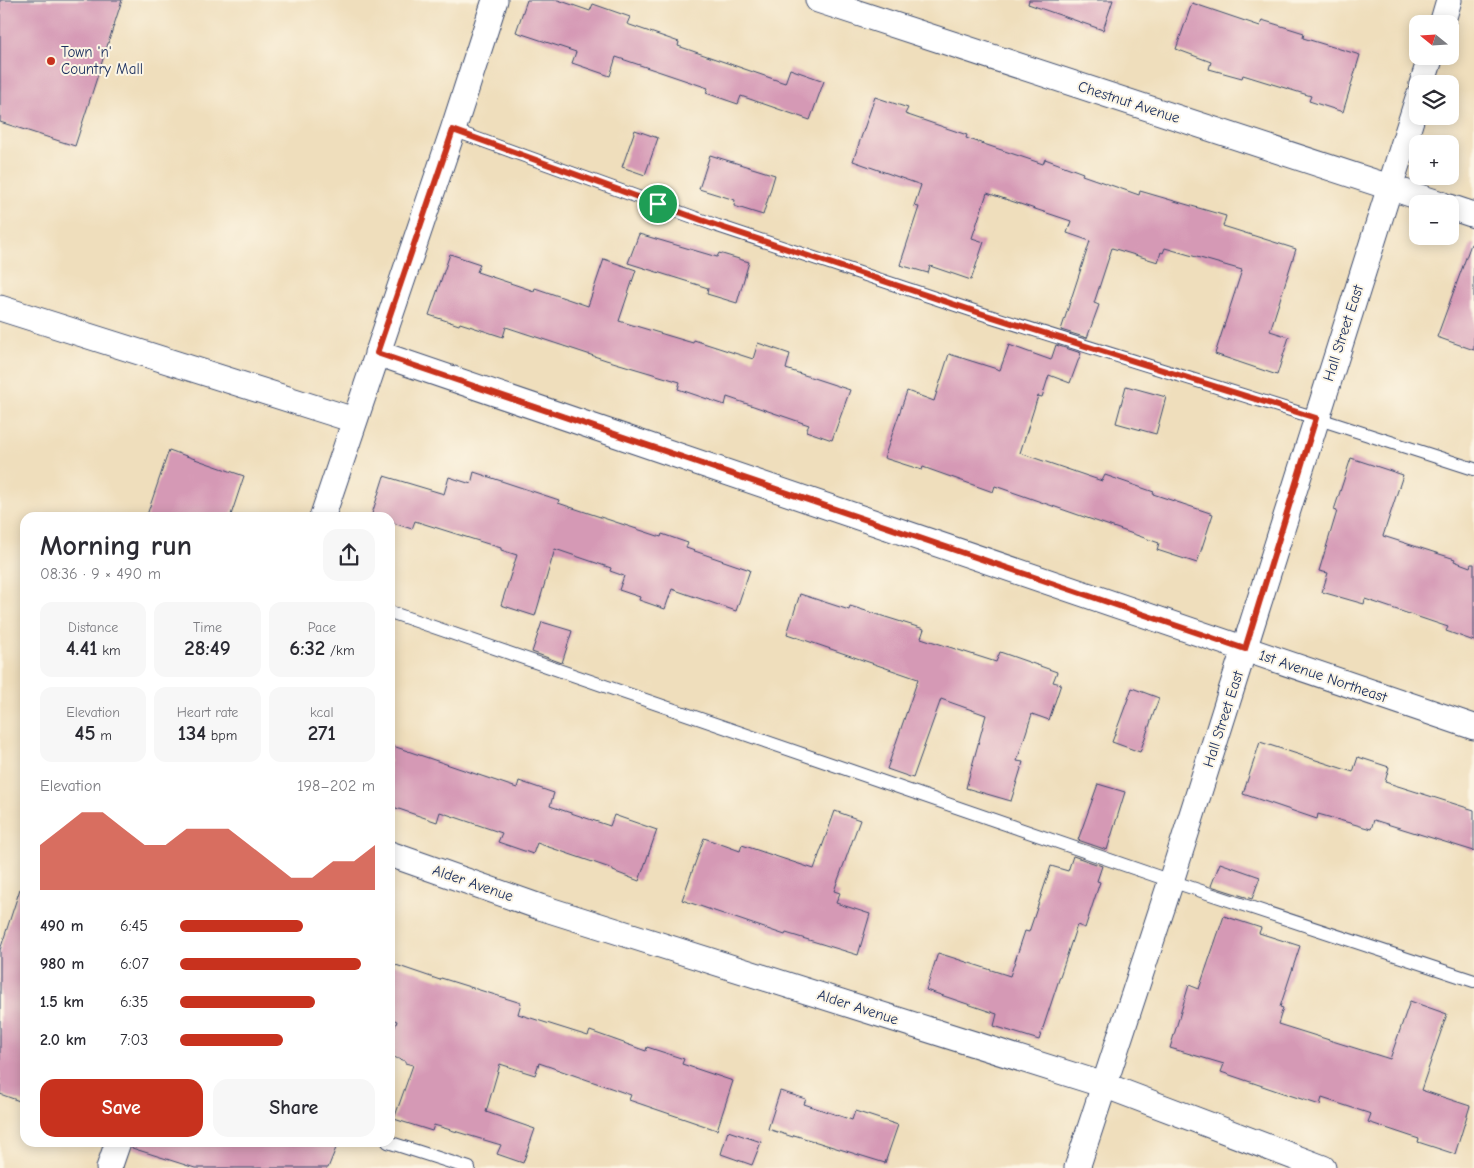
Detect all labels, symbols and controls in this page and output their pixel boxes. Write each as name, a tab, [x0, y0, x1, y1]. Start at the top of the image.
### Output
north arrow	[1409, 15, 1459, 65]
map controls	[1409, 15, 1459, 245]
place label: Town 'n' Country Mall	[61, 43, 143, 78]
marker: Town 'n' Country Mall	[45, 55, 57, 67]
button: layers	[1409, 75, 1459, 125]
street label: Chestnut Avenue	[1076, 77, 1183, 127]
button: +	[1409, 135, 1459, 185]
pin	[637, 183, 679, 225]
icon: arrive	[644, 190, 672, 218]
button: −	[1409, 195, 1459, 245]
street label: Hall Street East	[1319, 282, 1367, 383]
button: share	[323, 529, 375, 581]
text: Morning run	[40, 530, 192, 562]
text: 08:36 · 9 × 490 m	[40, 565, 161, 583]
text: Distance	[68, 619, 118, 636]
text: Time	[193, 619, 222, 636]
text: Pace	[308, 619, 336, 636]
text: 4.41	[66, 636, 98, 660]
text: 28:49	[184, 636, 231, 660]
text: 6:32	[289, 636, 325, 660]
text: km	[98, 642, 121, 659]
text: /km	[325, 642, 354, 659]
street label: 1st Avenue Northeast	[1257, 646, 1390, 707]
street label: Hall Street East	[1199, 668, 1247, 769]
text: Elevation	[66, 704, 120, 721]
text: Heart rate	[177, 704, 238, 721]
text: kcal	[310, 704, 334, 721]
text: 45	[75, 721, 96, 745]
text: 134	[178, 721, 206, 745]
text: 271	[308, 721, 336, 745]
text: m	[96, 727, 112, 744]
text: bpm	[206, 727, 237, 744]
text: Elevation	[40, 777, 101, 795]
text: 198–202 m	[297, 777, 375, 795]
street label: Alder Avenue	[430, 861, 516, 905]
text: 490 m	[40, 917, 83, 935]
text: 6:45	[120, 917, 148, 935]
text: 980 m	[40, 955, 84, 973]
text: 6:07	[120, 955, 149, 973]
street label: Alder Avenue	[815, 985, 901, 1029]
text: 1.5 km	[40, 993, 84, 1011]
text: 6:35	[120, 993, 148, 1011]
text: 2.0 km	[40, 1031, 86, 1049]
text: 7:03	[120, 1031, 148, 1049]
button: Save	[40, 1079, 203, 1137]
button: Share	[213, 1079, 375, 1137]

